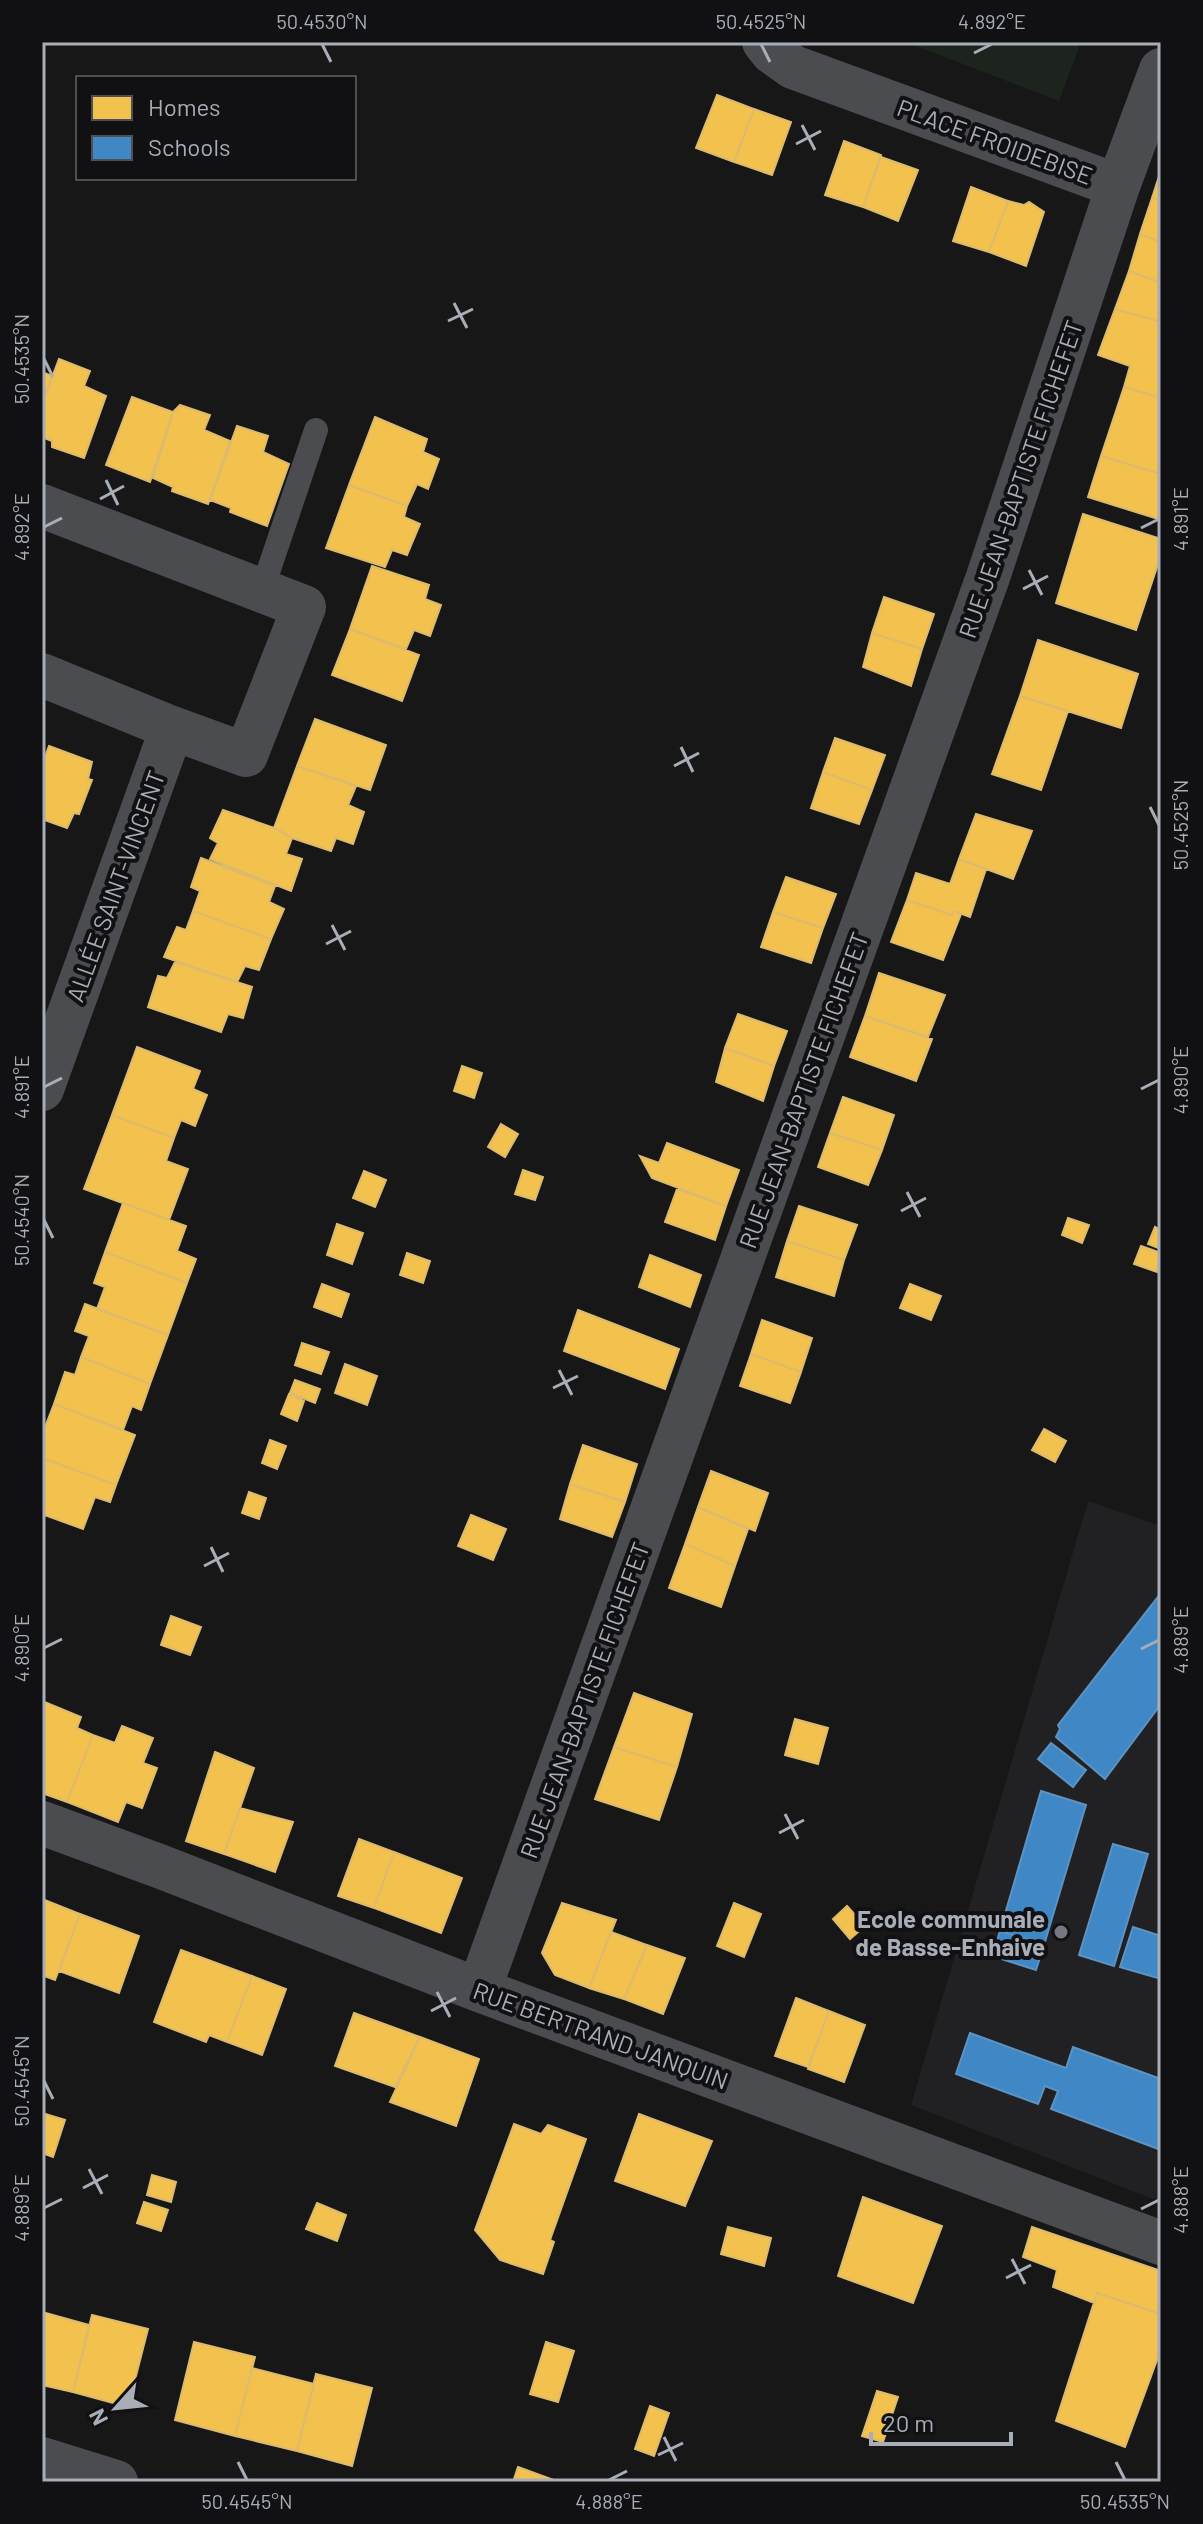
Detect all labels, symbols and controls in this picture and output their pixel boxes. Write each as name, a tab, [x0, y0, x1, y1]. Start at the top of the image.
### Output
text: 50.4530°N	[276, 9, 368, 33]
text: 50.4525°N	[716, 9, 806, 33]
text: 4.892°E	[958, 9, 1026, 33]
legend	[76, 76, 356, 180]
text: Homes	[148, 92, 221, 121]
street label: PLACE FROIDEBISE	[893, 92, 1097, 190]
text: Schools	[148, 132, 231, 161]
text: 50.4535°N	[9, 314, 33, 404]
street label: RUE JEAN-BAPTISTE FICHEFET	[952, 316, 1088, 642]
text: 4.891°E	[1168, 487, 1192, 551]
text: 4.892°E	[9, 493, 33, 561]
street label: ALLÉE SAINT-VINCENT	[60, 767, 170, 1005]
text: 50.4525°N	[1168, 780, 1192, 870]
street label: RUE JEAN-BAPTISTE FICHEFET	[732, 928, 874, 1252]
text: 4.890°E	[1168, 1046, 1192, 1114]
text: 4.891°E	[9, 1055, 33, 1119]
text: 50.4540°N	[9, 1174, 33, 1266]
street label: RUE JEAN-BAPTISTE FICHEFET	[513, 1538, 655, 1862]
text: 4.889°E	[1168, 1606, 1192, 1674]
text: 4.890°E	[9, 1614, 33, 1682]
place label: Ecole communale de Basse-Enhaive	[855, 1904, 1045, 1961]
marker: Ecole communale de Basse-Enhaive	[1052, 1923, 1070, 1941]
street label: RUE BERTRAND JANQUIN	[469, 1975, 733, 2095]
text: 50.4545°N	[9, 2036, 33, 2126]
text: 4.888°E	[1168, 2166, 1192, 2234]
text: 4.889°E	[9, 2174, 33, 2242]
north arrow	[76, 2368, 156, 2448]
scale bar	[871, 2396, 1011, 2446]
text: N	[82, 2405, 112, 2430]
text: 20 m	[883, 2408, 934, 2437]
text: 50.4545°N	[202, 2489, 292, 2513]
text: 4.888°E	[575, 2489, 643, 2513]
text: 50.4535°N	[1080, 2489, 1170, 2513]

